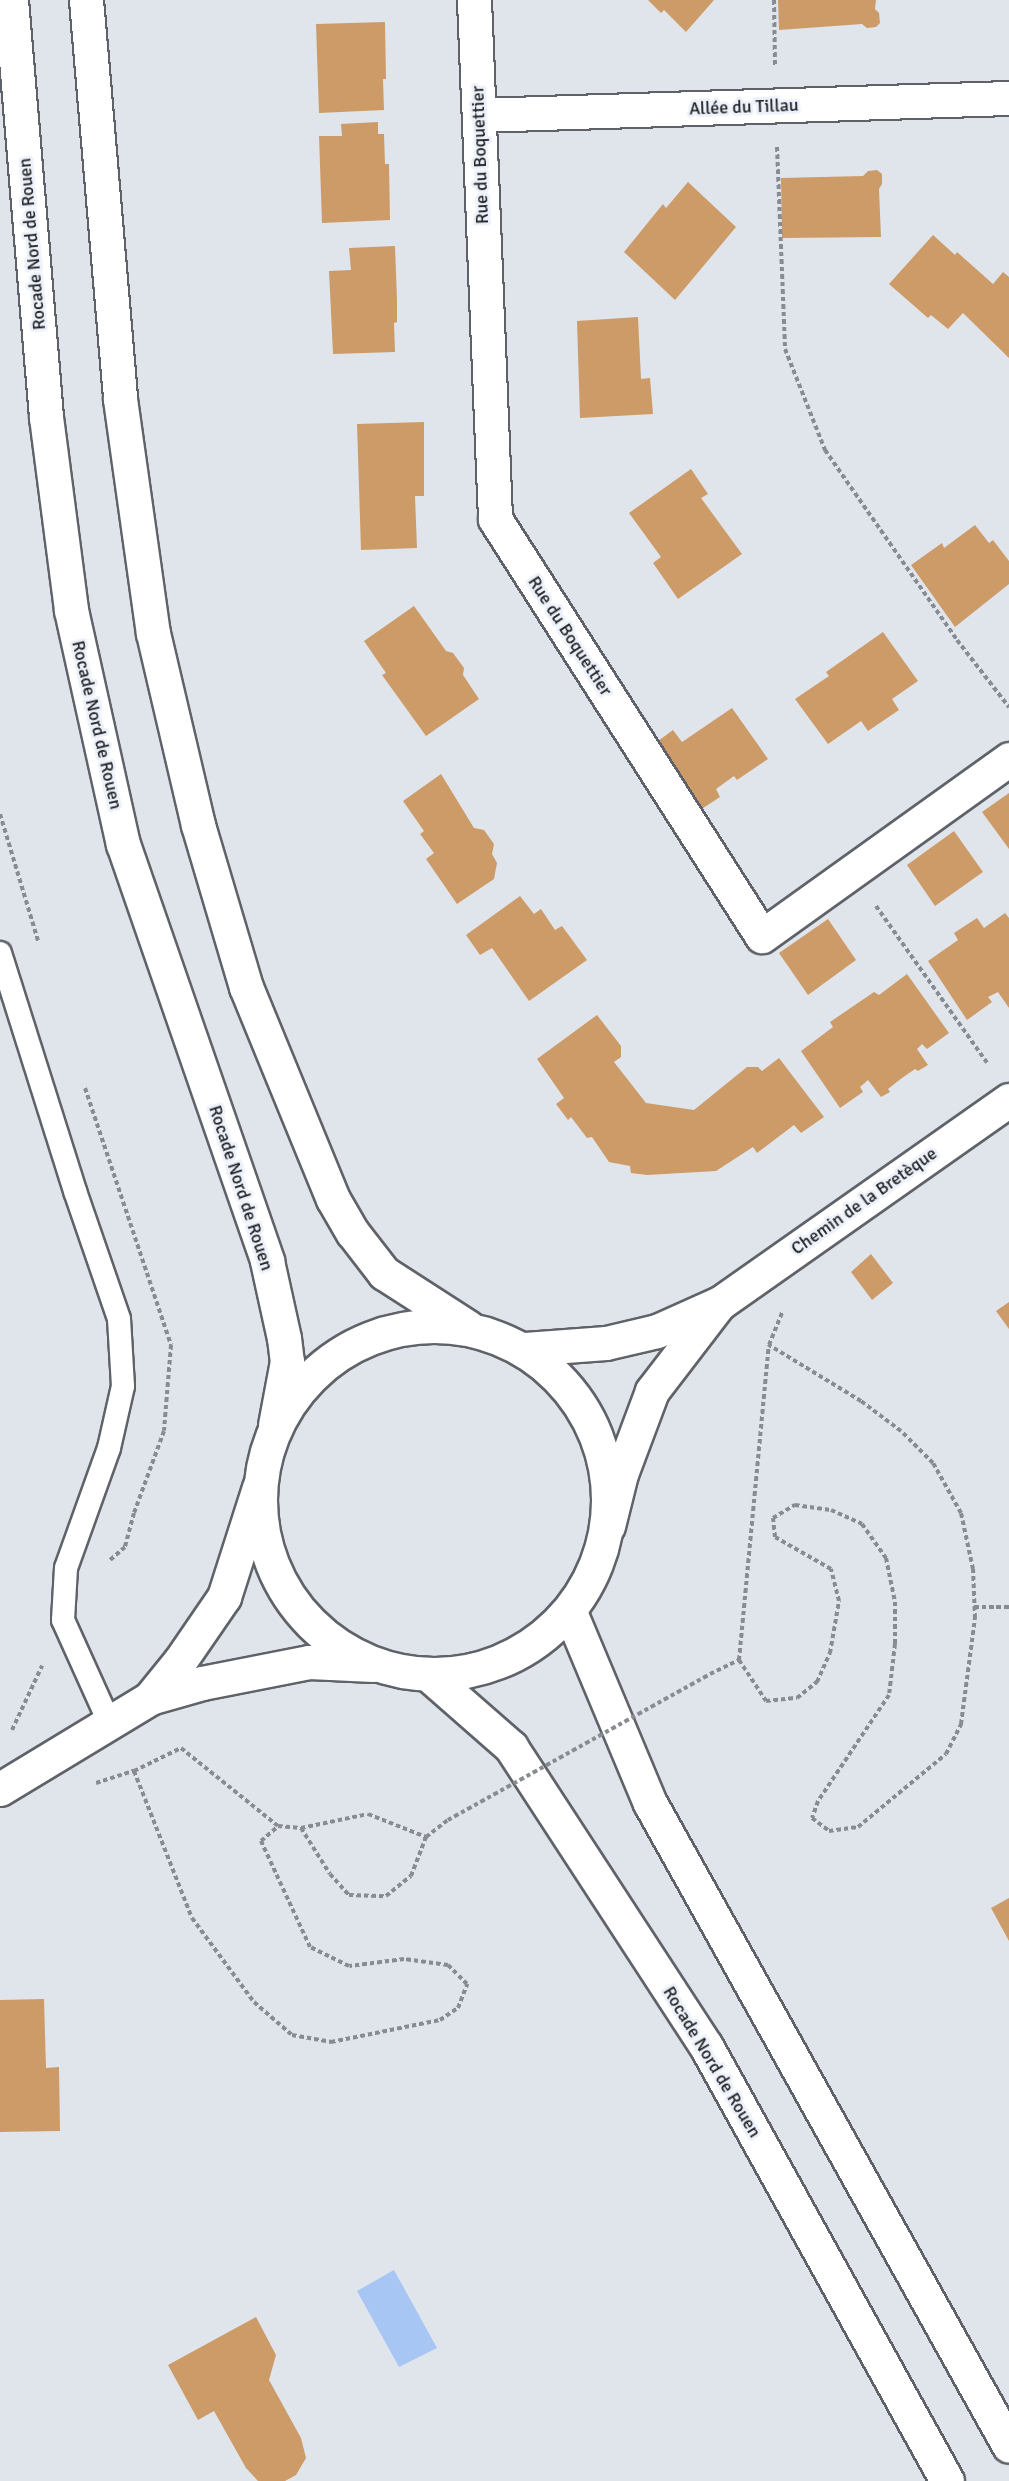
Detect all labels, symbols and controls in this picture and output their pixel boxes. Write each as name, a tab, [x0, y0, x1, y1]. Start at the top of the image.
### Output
street label: Rue du Boquettier	[467, 85, 493, 225]
street label: Allée du Tillau	[689, 94, 799, 120]
street label: Rocade Nord de Rouen	[14, 157, 50, 331]
street label: Rue du Boquettier	[523, 572, 617, 700]
street label: Rocade Nord de Rouen	[67, 638, 127, 812]
street label: Rocade Nord de Rouen	[204, 1103, 278, 1273]
street label: Chemin de la Bretèque	[787, 1143, 941, 1259]
street label: Rocade Nord de Rouen	[658, 1982, 766, 2142]

